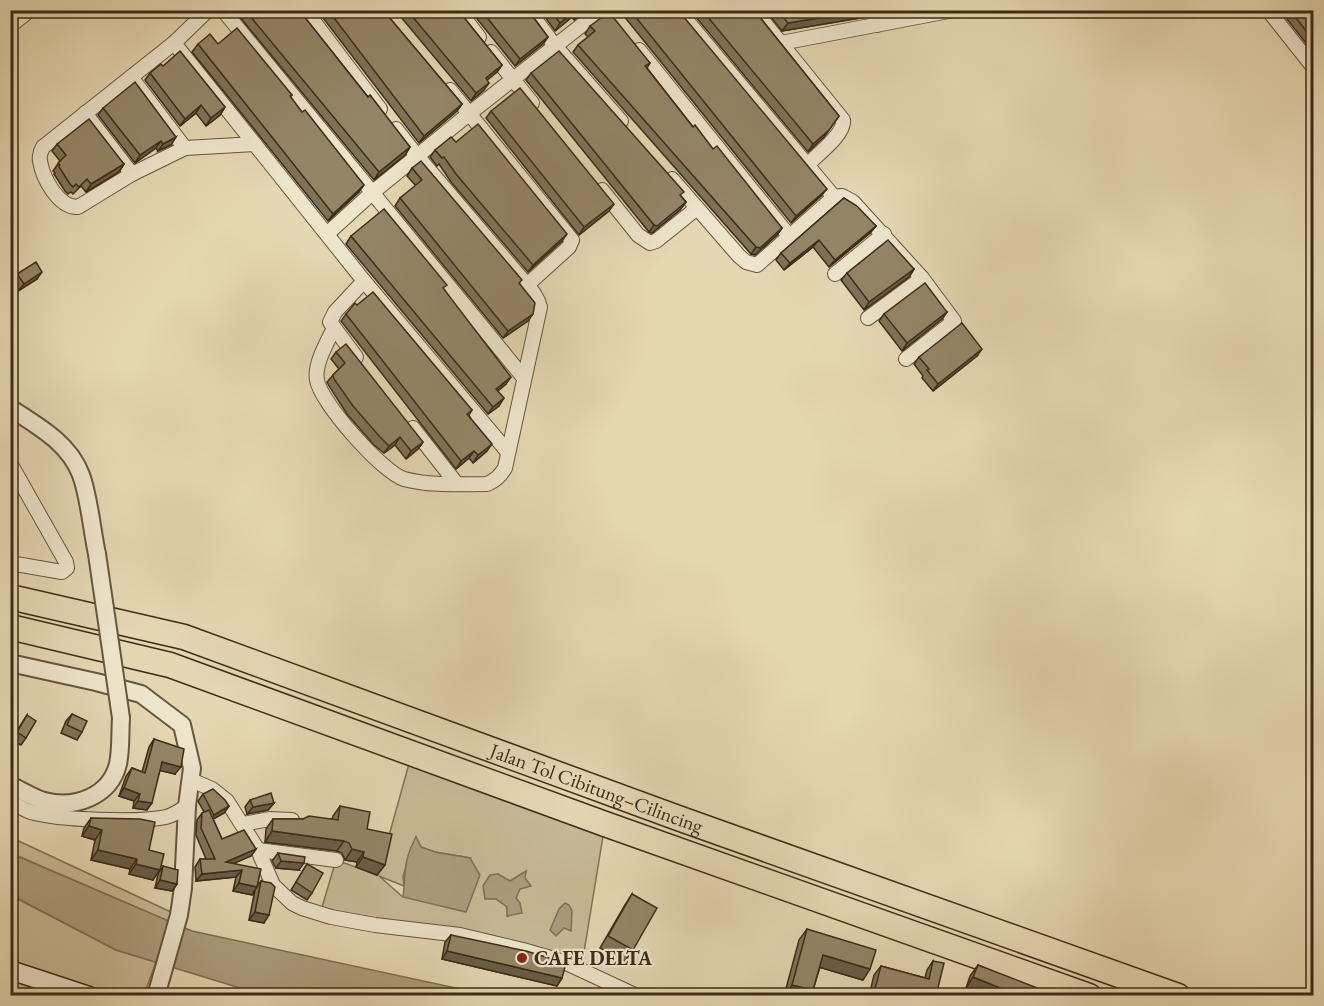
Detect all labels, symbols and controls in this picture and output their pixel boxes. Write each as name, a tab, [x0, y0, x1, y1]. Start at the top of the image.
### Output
street label: Jalan Tol Cibitung–Cilincing	[485, 737, 707, 839]
place label: CAFE DELTA	[534, 945, 653, 971]
marker: CAFE DELTA	[515, 951, 529, 965]

